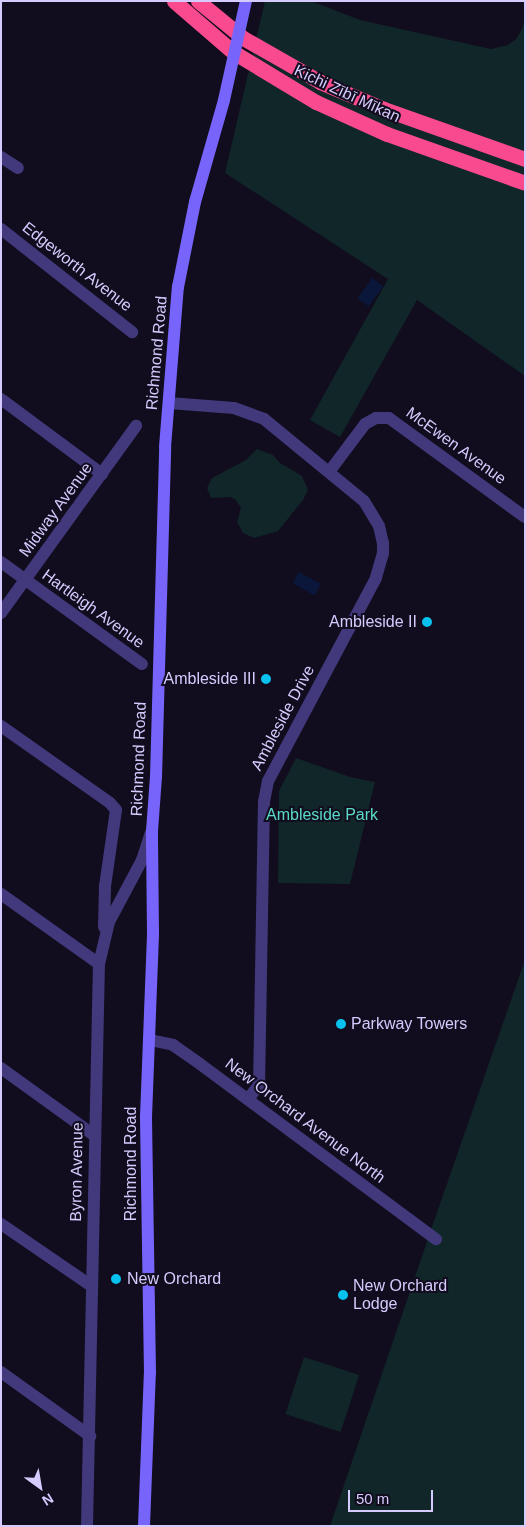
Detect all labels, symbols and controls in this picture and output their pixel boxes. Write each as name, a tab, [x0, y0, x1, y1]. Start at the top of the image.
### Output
street label: Kichi Zībī Mīkan	[291, 61, 403, 127]
street label: Edgeworth Avenue	[18, 218, 136, 316]
street label: Richmond Road	[142, 295, 172, 411]
street label: McEwen Avenue	[402, 403, 510, 489]
street label: Midway Avenue	[15, 459, 97, 561]
street label: Hartleigh Avenue	[38, 565, 148, 653]
place label: Ambleside II	[329, 612, 417, 632]
marker: Ambleside II	[421, 616, 433, 628]
street label: Ambleside Drive	[247, 662, 319, 774]
place label: Ambleside III	[164, 669, 256, 689]
marker: Ambleside III	[260, 673, 272, 685]
street label: Richmond Road	[127, 701, 151, 817]
park label: Ambleside Park	[266, 805, 378, 825]
place label: Parkway Towers	[351, 1014, 467, 1034]
marker: Parkway Towers	[335, 1018, 347, 1030]
street label: New Orchard Avenue North	[221, 1054, 389, 1188]
street label: Richmond Road	[121, 1107, 141, 1221]
street label: Byron Avenue	[67, 1122, 87, 1222]
place label: New Orchard	[127, 1269, 221, 1289]
marker: New Orchard	[109, 1272, 123, 1286]
place label: New Orchard Lodge	[353, 1276, 447, 1314]
marker: New Orchard Lodge	[337, 1289, 349, 1301]
north arrow	[15, 1462, 65, 1512]
scale bar	[351, 1480, 436, 1512]
text: N	[39, 1490, 56, 1509]
text: 50 m	[356, 1490, 389, 1507]

